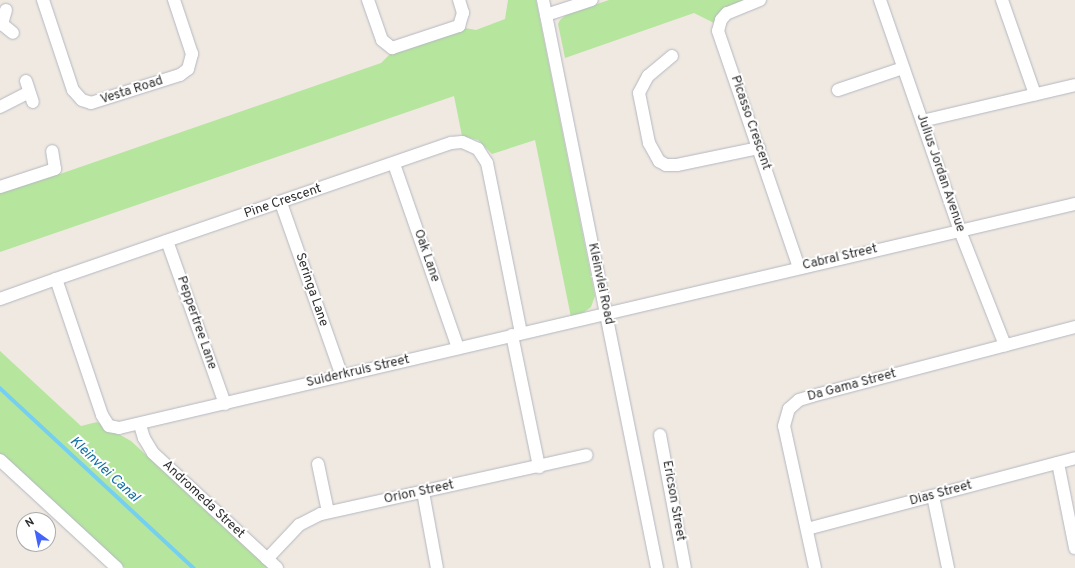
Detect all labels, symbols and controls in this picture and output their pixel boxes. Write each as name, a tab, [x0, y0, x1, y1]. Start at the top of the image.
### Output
street label: Vesta Road	[99, 74, 165, 108]
street label: Picasso Crescent	[727, 74, 773, 172]
street label: Julius Jordan Avenue	[912, 111, 968, 235]
street label: Pine Crescent	[242, 181, 324, 223]
street label: Oak Lane	[410, 228, 442, 284]
street label: Kleinvlei Road	[584, 242, 616, 326]
street label: Cabral Street	[801, 242, 879, 274]
street label: Seringa Lane	[291, 251, 331, 329]
street label: Peppertree Lane	[173, 274, 219, 372]
street label: Suiderkruis Street	[305, 353, 411, 391]
street label: Da Gama Street	[806, 367, 898, 405]
water label: Kleinvlei Canal	[66, 433, 142, 507]
street label: Andromeda Street	[159, 458, 247, 542]
street label: Ericson Street	[658, 459, 688, 543]
street label: Orion Street	[383, 478, 455, 508]
street label: Dias Street	[908, 478, 974, 510]
north arrow	[16, 512, 56, 552]
text: N	[23, 515, 37, 531]

